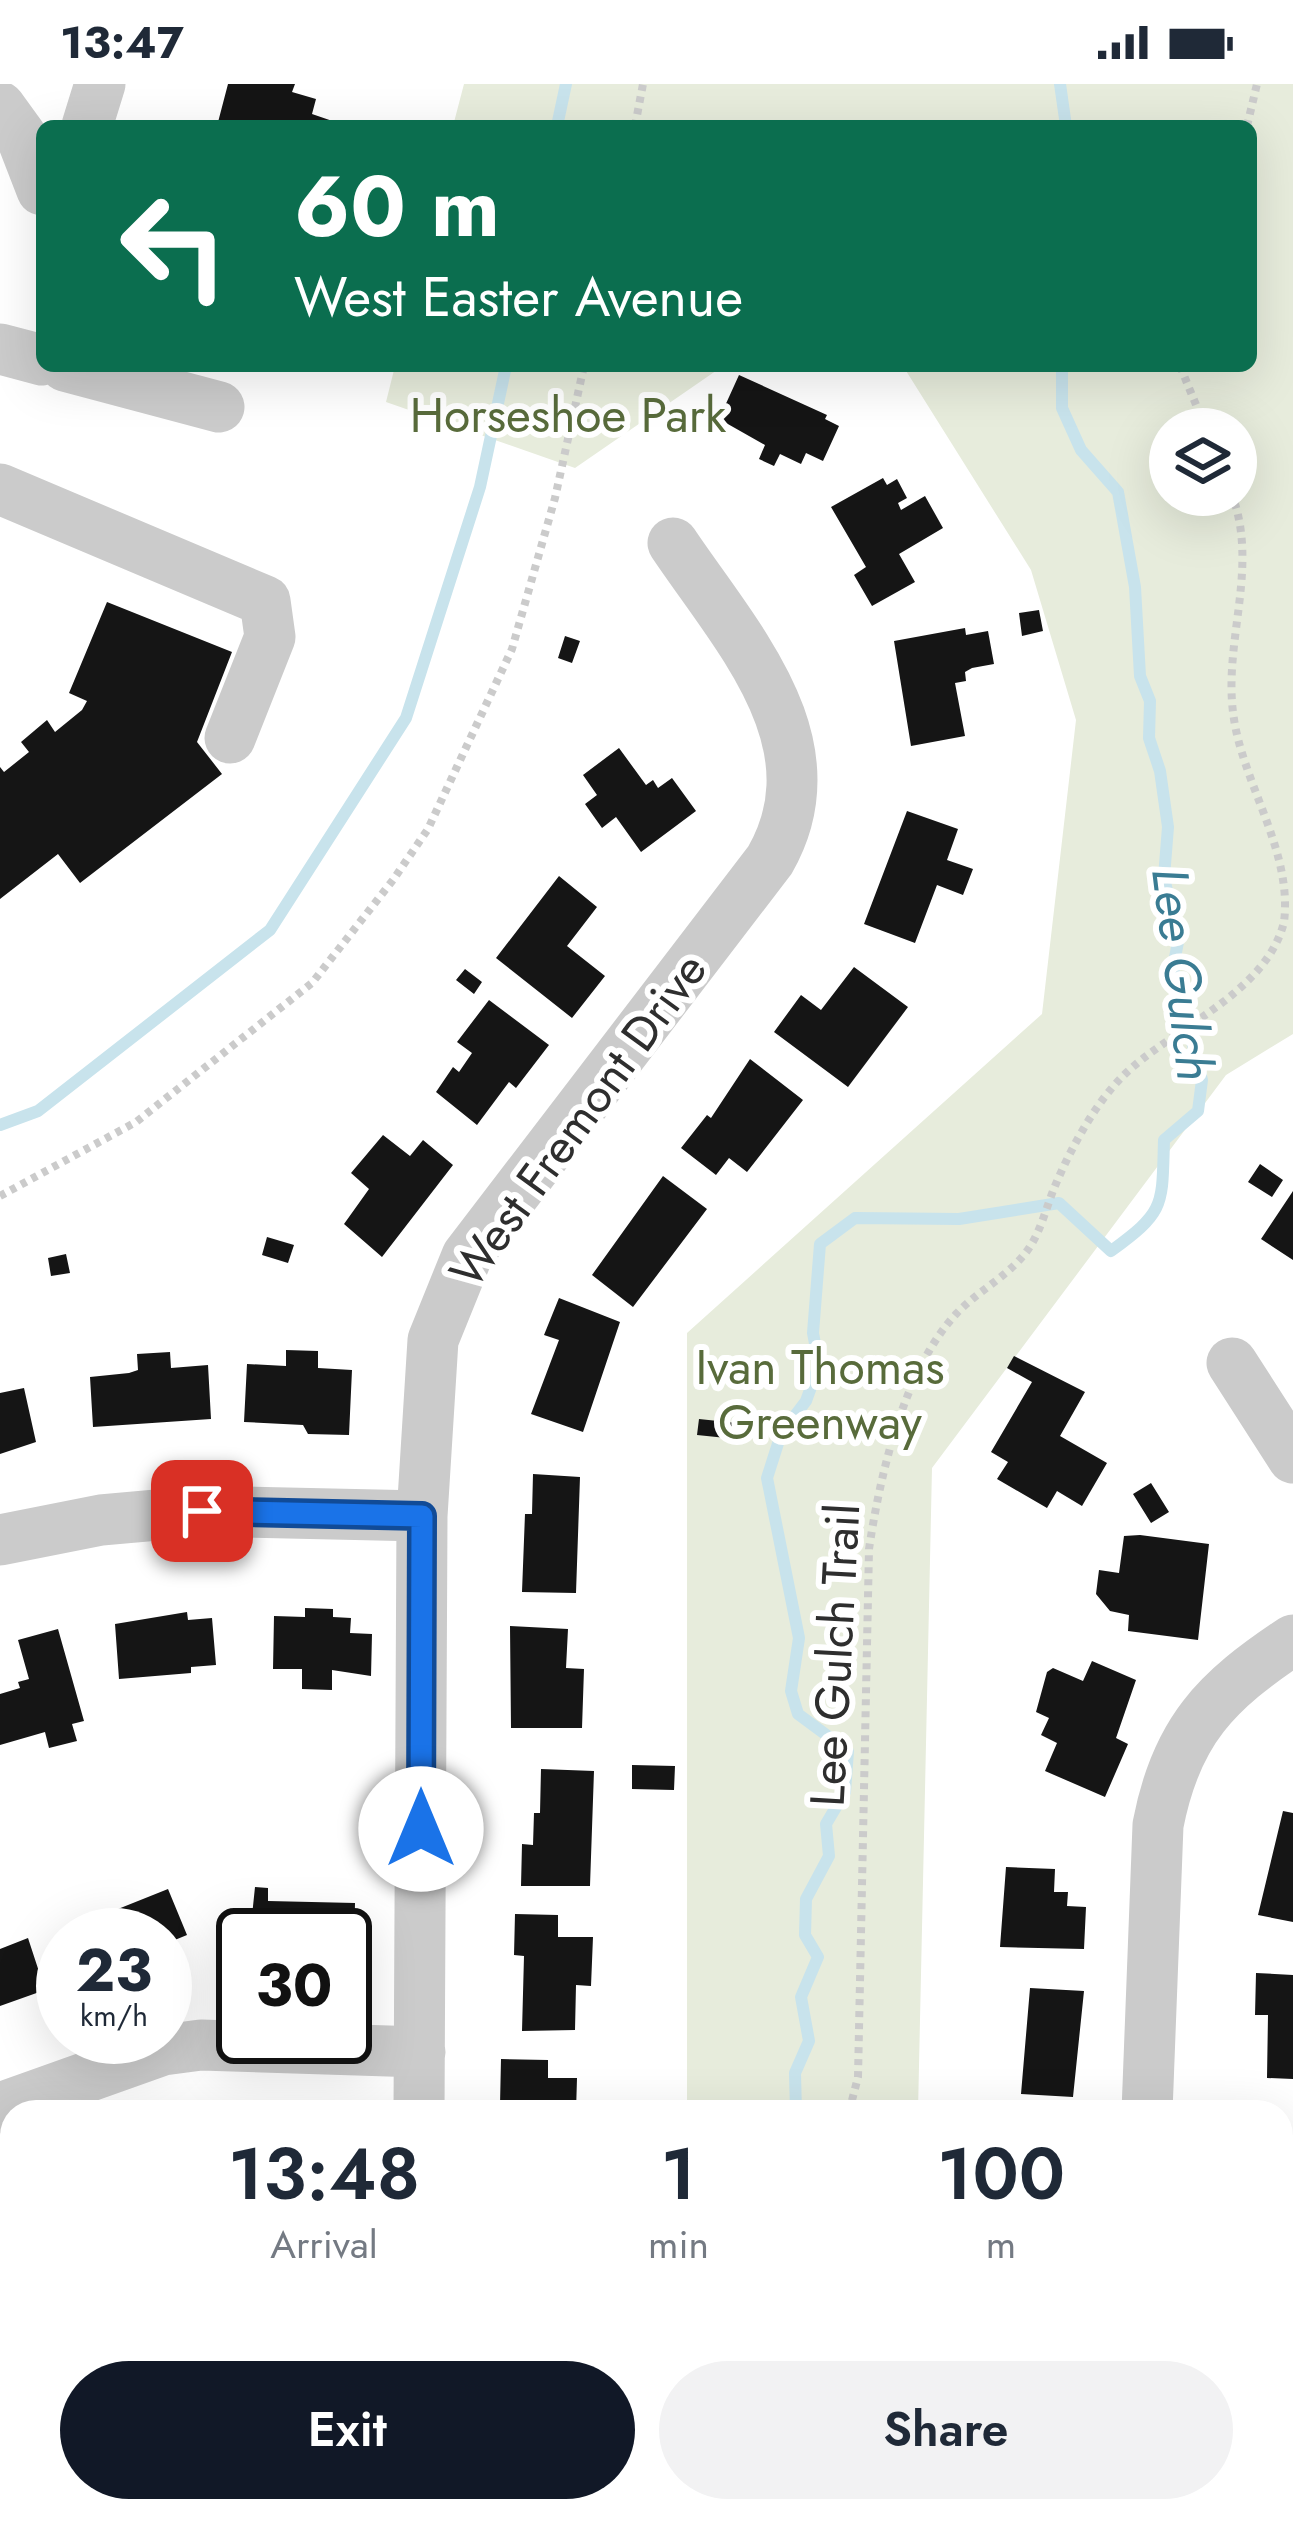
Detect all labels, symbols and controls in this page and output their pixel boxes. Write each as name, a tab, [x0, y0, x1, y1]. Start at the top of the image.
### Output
text: 13:47	[60, 10, 184, 75]
text: 60 m	[294, 146, 500, 268]
icon: left	[96, 168, 252, 324]
text: West Easter Avenue	[294, 258, 743, 336]
park label: Horseshoe Park	[410, 381, 727, 450]
map controls	[1149, 408, 1257, 516]
button: layers	[1149, 408, 1257, 516]
water label: Lee Gulch	[1133, 863, 1233, 1085]
street label: West Fremont Drive	[433, 938, 723, 1302]
park label: Ivan Thomas Greenway	[695, 1333, 945, 1457]
pin	[151, 1460, 253, 1562]
icon: arrive	[169, 1478, 235, 1544]
street label: Lee Gulch Trail	[793, 1502, 877, 1808]
position arrow	[358, 1766, 484, 1892]
speed limit sign: 30	[216, 1908, 372, 2064]
text: 23	[76, 1927, 152, 2014]
text: km/h	[80, 1994, 148, 2037]
text: 13:48	[228, 2122, 420, 2226]
text: 1	[661, 2122, 696, 2226]
text: 100	[937, 2122, 1065, 2226]
text: Arrival	[270, 2216, 378, 2273]
text: min	[648, 2216, 709, 2273]
text: m	[986, 2216, 1016, 2273]
button: Exit	[60, 2361, 635, 2499]
button: Share	[659, 2361, 1233, 2499]

